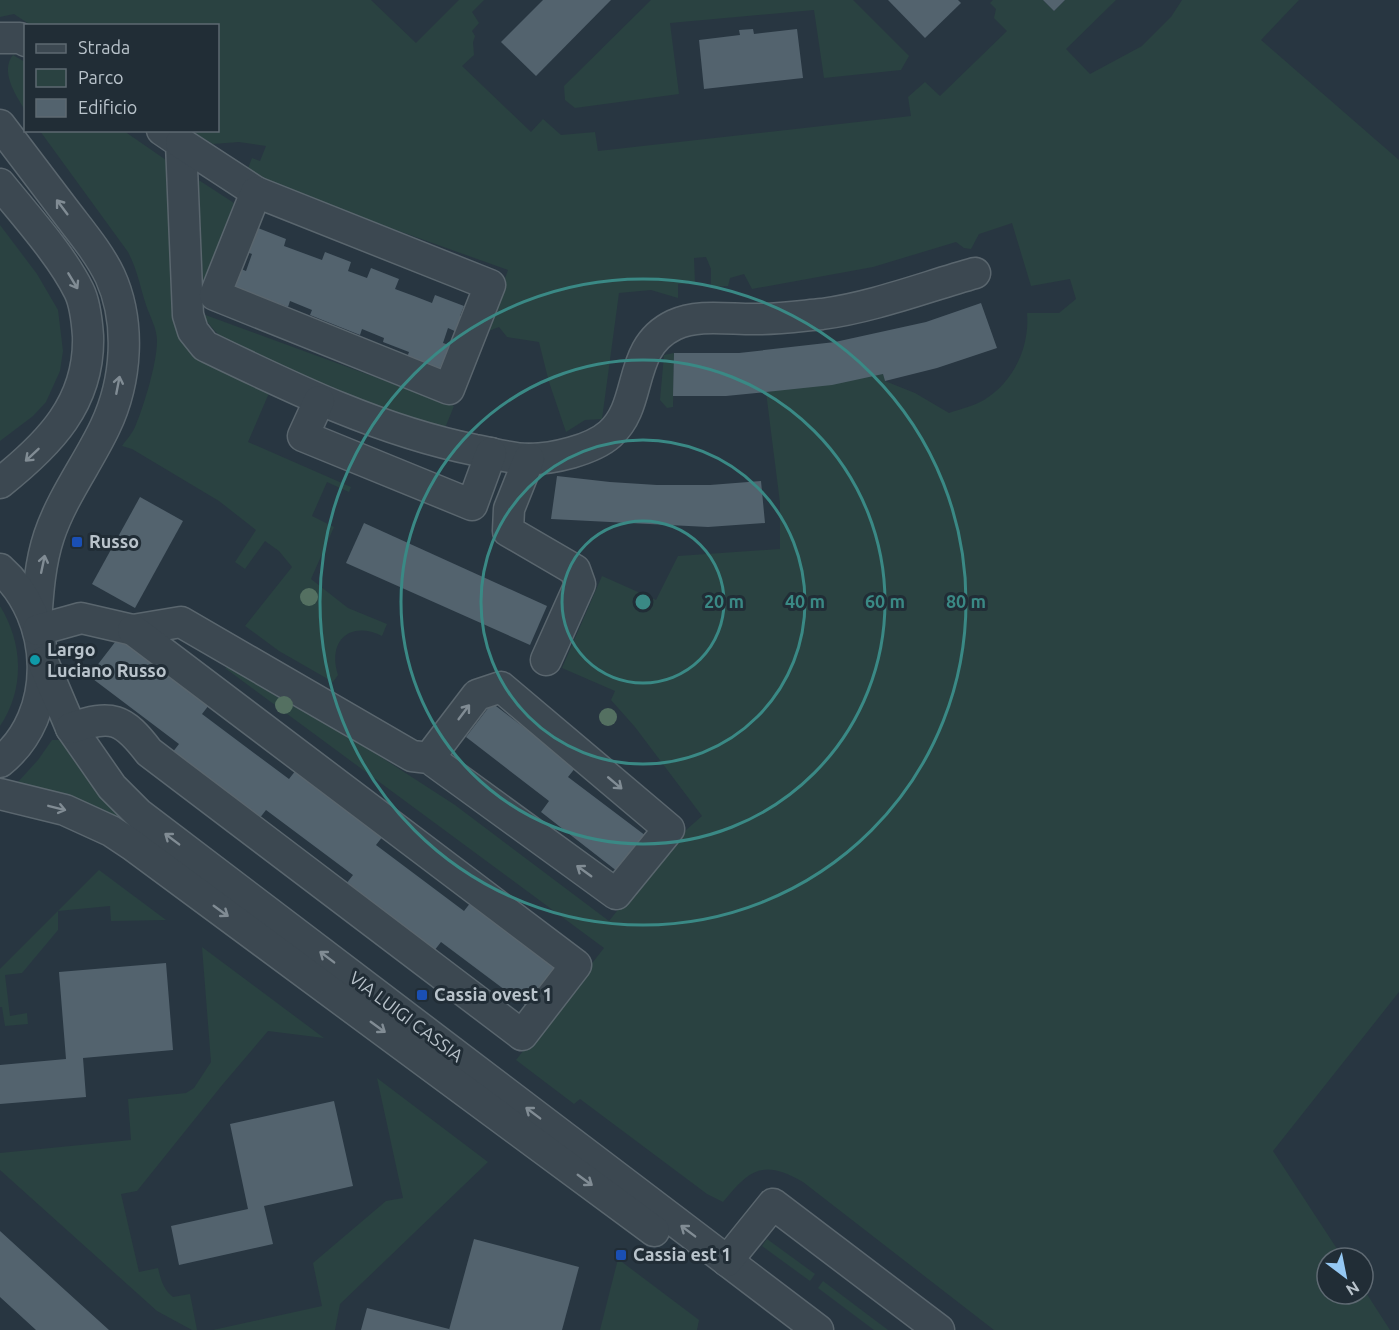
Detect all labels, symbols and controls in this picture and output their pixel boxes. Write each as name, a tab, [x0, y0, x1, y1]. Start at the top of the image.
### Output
legend	[24, 24, 219, 132]
text: Strada	[78, 37, 130, 57]
text: Parco	[78, 67, 124, 87]
text: Edificio	[78, 97, 137, 117]
one-way arrow	[56, 200, 69, 216]
one-way arrow	[68, 272, 80, 289]
one-way arrow	[113, 376, 124, 395]
one-way arrow	[24, 448, 39, 463]
place label: Russo	[89, 531, 139, 551]
marker: Russo	[70, 535, 84, 549]
one-way arrow	[38, 554, 49, 574]
text: 20 m	[704, 591, 744, 611]
text: 40 m	[785, 591, 825, 611]
text: 60 m	[865, 591, 905, 611]
text: 80 m	[946, 591, 986, 611]
centre of rings	[633, 592, 653, 612]
place label: Largo Luciano Russo	[47, 639, 167, 680]
marker: Largo Luciano Russo	[28, 653, 42, 667]
one-way arrow	[458, 704, 471, 720]
one-way arrow	[607, 776, 622, 790]
one-way arrow	[47, 803, 66, 815]
one-way arrow	[165, 833, 181, 845]
one-way arrow	[577, 865, 593, 877]
one-way arrow	[213, 904, 229, 917]
one-way arrow	[320, 951, 336, 963]
street label: VIA LUIGI CASSIA	[346, 967, 468, 1066]
place label: Cassia ovest 1	[434, 984, 553, 1004]
marker: Cassia ovest 1	[415, 988, 429, 1002]
one-way arrow	[370, 1020, 386, 1033]
one-way arrow	[525, 1107, 541, 1120]
one-way arrow	[577, 1174, 593, 1186]
one-way arrow	[681, 1225, 697, 1237]
place label: Cassia est 1	[633, 1244, 732, 1264]
north arrow	[1315, 1246, 1375, 1306]
marker: Cassia est 1	[614, 1248, 628, 1262]
text: N	[1343, 1278, 1363, 1300]

